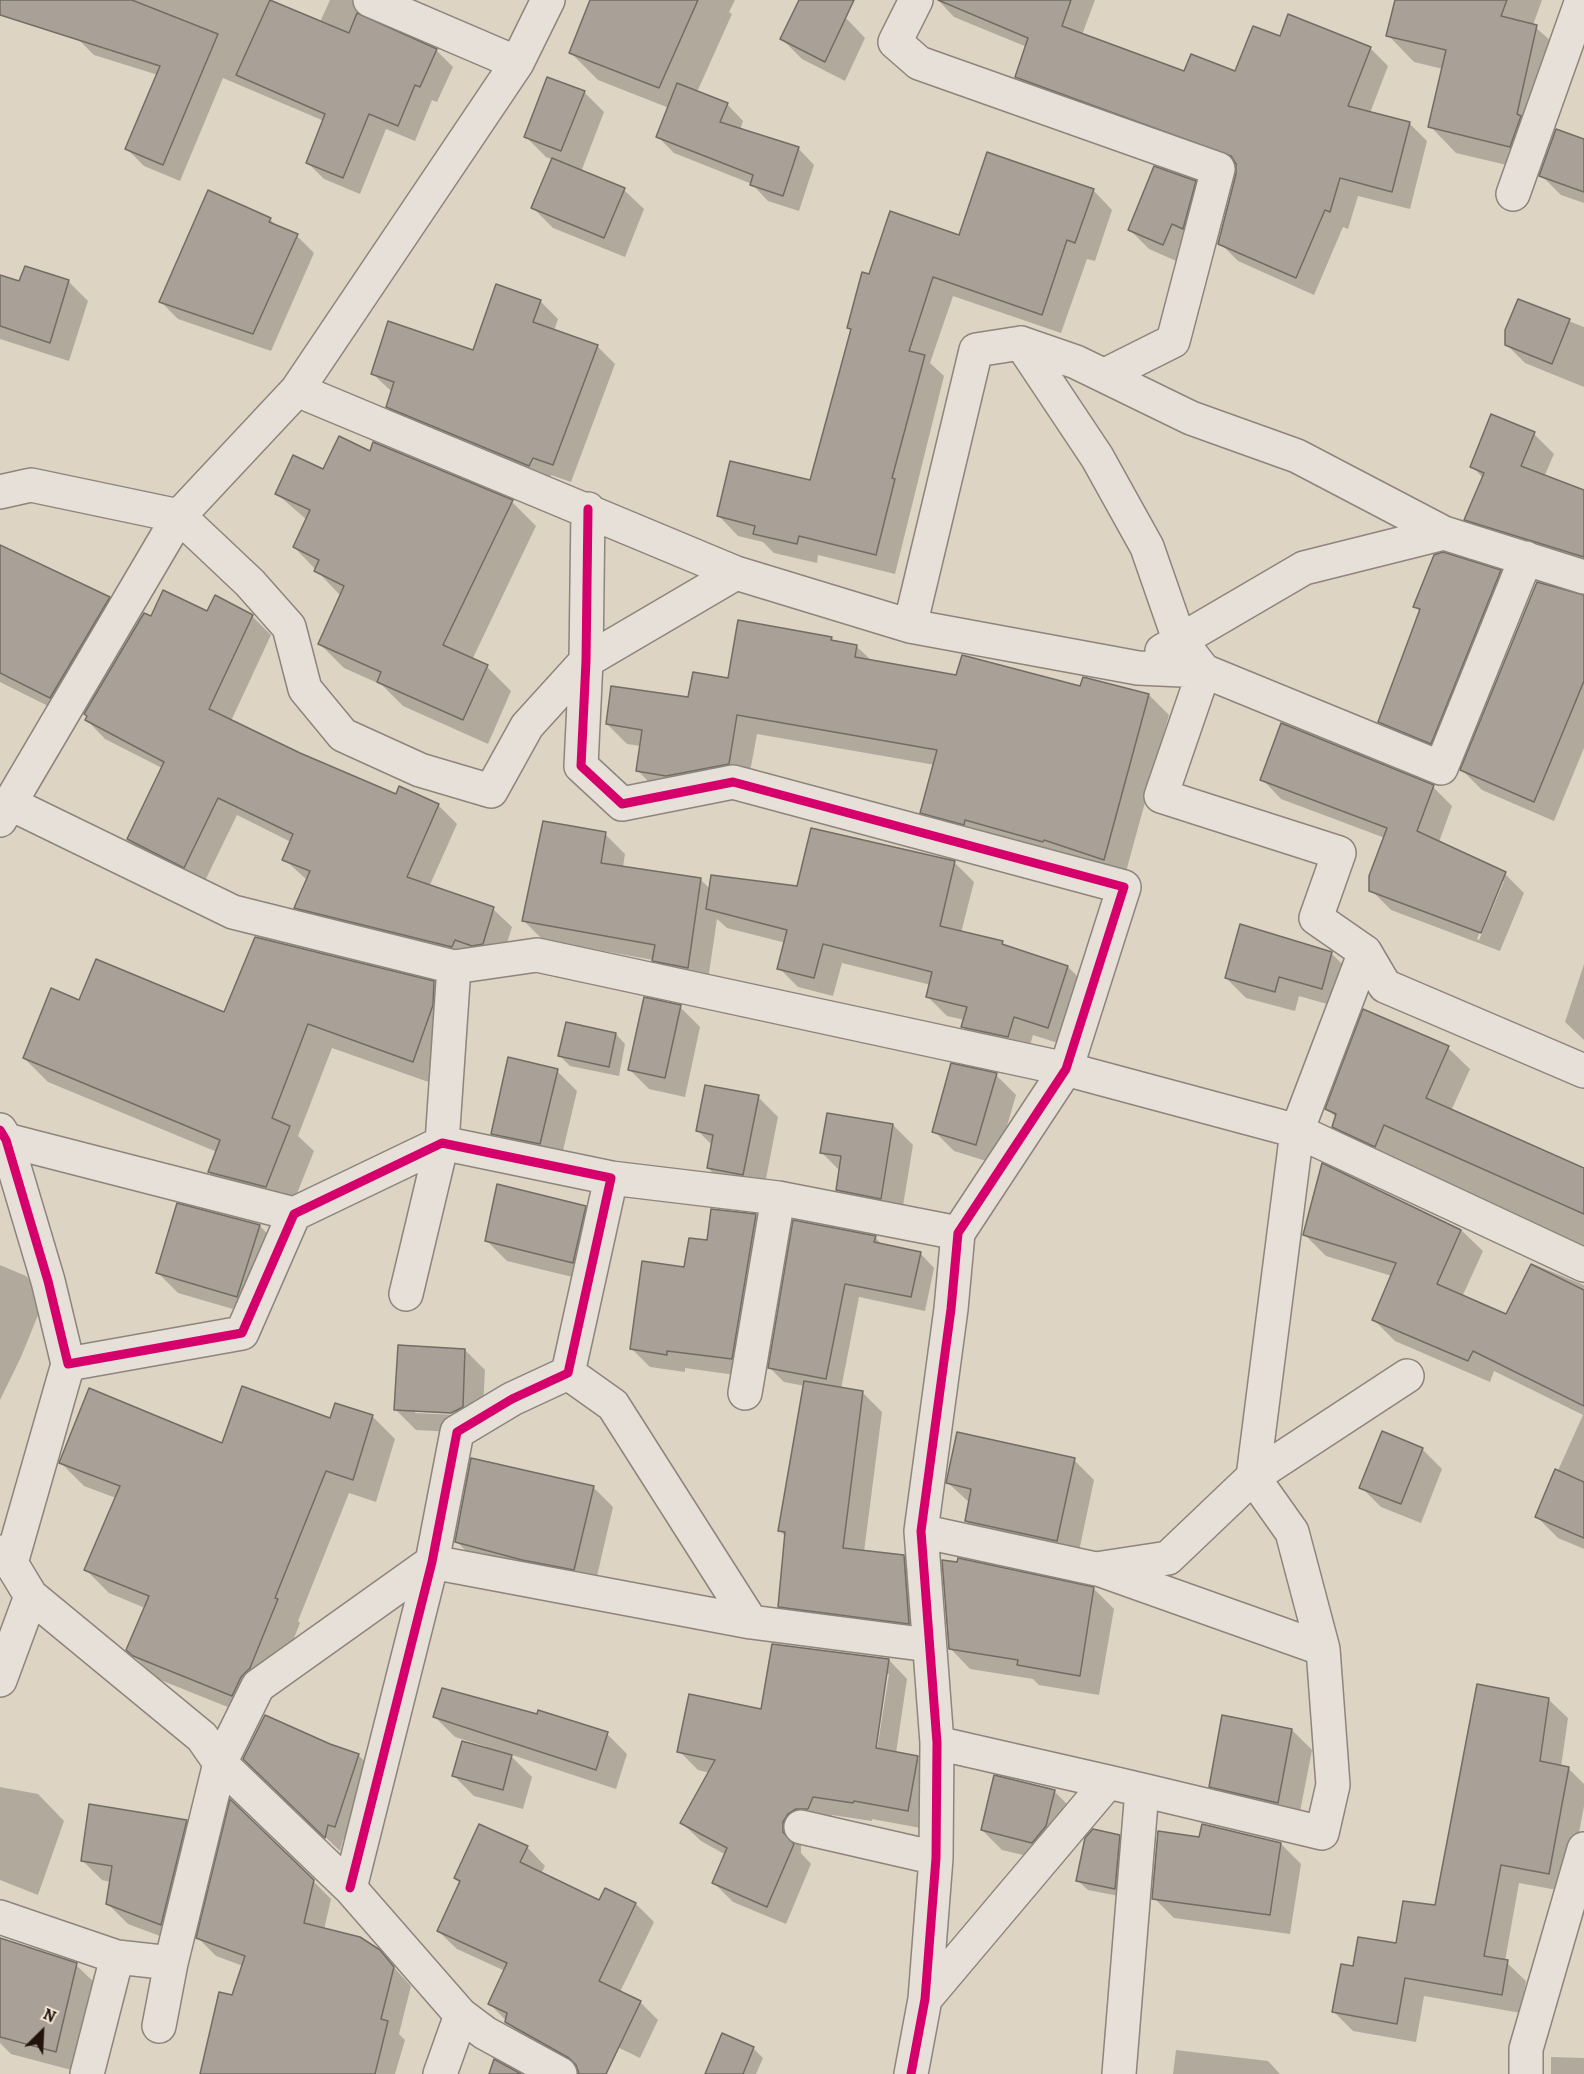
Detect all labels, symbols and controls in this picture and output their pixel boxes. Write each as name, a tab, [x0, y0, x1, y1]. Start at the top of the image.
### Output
north arrow	[12, 2002, 72, 2062]
text: N	[40, 2003, 59, 2028]

